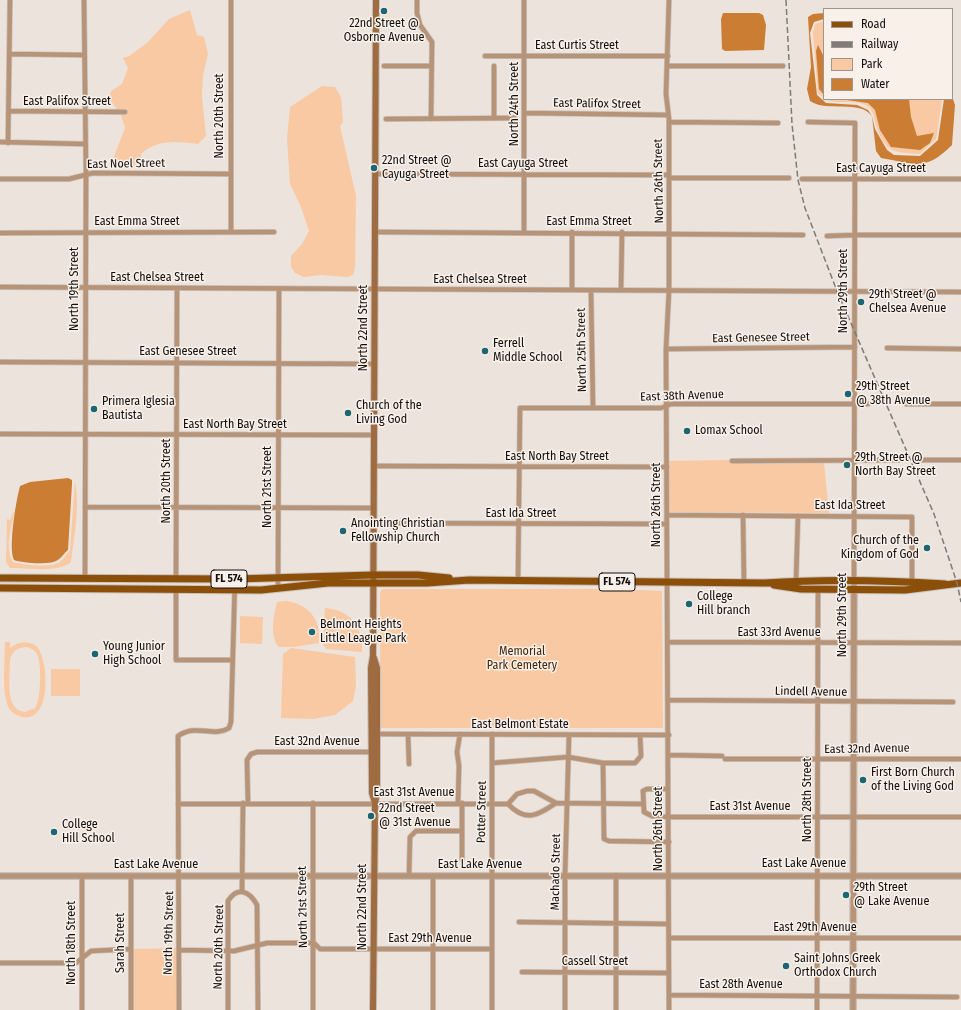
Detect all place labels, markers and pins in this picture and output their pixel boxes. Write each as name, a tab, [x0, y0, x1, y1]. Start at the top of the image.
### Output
marker: 22nd Street @ Osborne Avenue	[379, 6, 389, 16]
place label: 22nd Street @ Osborne Avenue	[344, 17, 424, 45]
place label: 22nd Street @ Cayuga Street	[382, 154, 452, 182]
marker: 22nd Street @ Cayuga Street	[369, 163, 379, 173]
place label: 29th Street @ Chelsea Avenue	[869, 288, 946, 316]
marker: 29th Street @ Chelsea Avenue	[856, 297, 866, 307]
place label: Ferrell Middle School	[493, 337, 562, 365]
marker: Ferrell Middle School	[480, 346, 490, 356]
place label: 29th Street @ 38th Avenue	[856, 380, 930, 408]
marker: 29th Street @ 38th Avenue	[843, 389, 853, 399]
place label: Primera Iglesia Bautista	[102, 395, 175, 423]
place label: Church of the Living God	[356, 399, 422, 427]
marker: Primera Iglesia Bautista	[89, 404, 99, 414]
marker: Church of the Living God	[343, 408, 353, 418]
place label: Lomax School	[695, 424, 763, 438]
marker: Lomax School	[682, 426, 692, 436]
place label: 29th Street @ North Bay Street	[855, 451, 936, 479]
marker: 29th Street @ North Bay Street	[842, 460, 852, 470]
place label: Anointing Christian Fellowship Church	[351, 517, 445, 545]
marker: Anointing Christian Fellowship Church	[338, 526, 348, 536]
place label: Church of the Kingdom of God	[841, 534, 919, 562]
marker: Church of the Kingdom of God	[922, 543, 932, 553]
place label: College Hill branch	[697, 590, 750, 618]
marker: College Hill branch	[684, 599, 694, 609]
place label: Belmont Heights Little League Park	[320, 618, 406, 646]
marker: Belmont Heights Little League Park	[307, 627, 317, 637]
place label: Young Junior High School	[103, 640, 165, 668]
marker: Young Junior High School	[90, 649, 100, 659]
place label: First Born Church of the Living God	[871, 766, 955, 794]
marker: First Born Church of the Living God	[858, 775, 868, 785]
place label: 22nd Street @ 31st Avenue	[379, 802, 451, 830]
marker: 22nd Street @ 31st Avenue	[366, 811, 376, 821]
place label: College Hill School	[62, 818, 115, 846]
marker: College Hill School	[49, 827, 59, 837]
place label: 29th Street @ Lake Avenue	[854, 881, 929, 909]
marker: 29th Street @ Lake Avenue	[841, 890, 851, 900]
place label: Saint Johns Greek Orthodox Church	[794, 952, 880, 980]
marker: Saint Johns Greek Orthodox Church	[781, 961, 791, 971]

